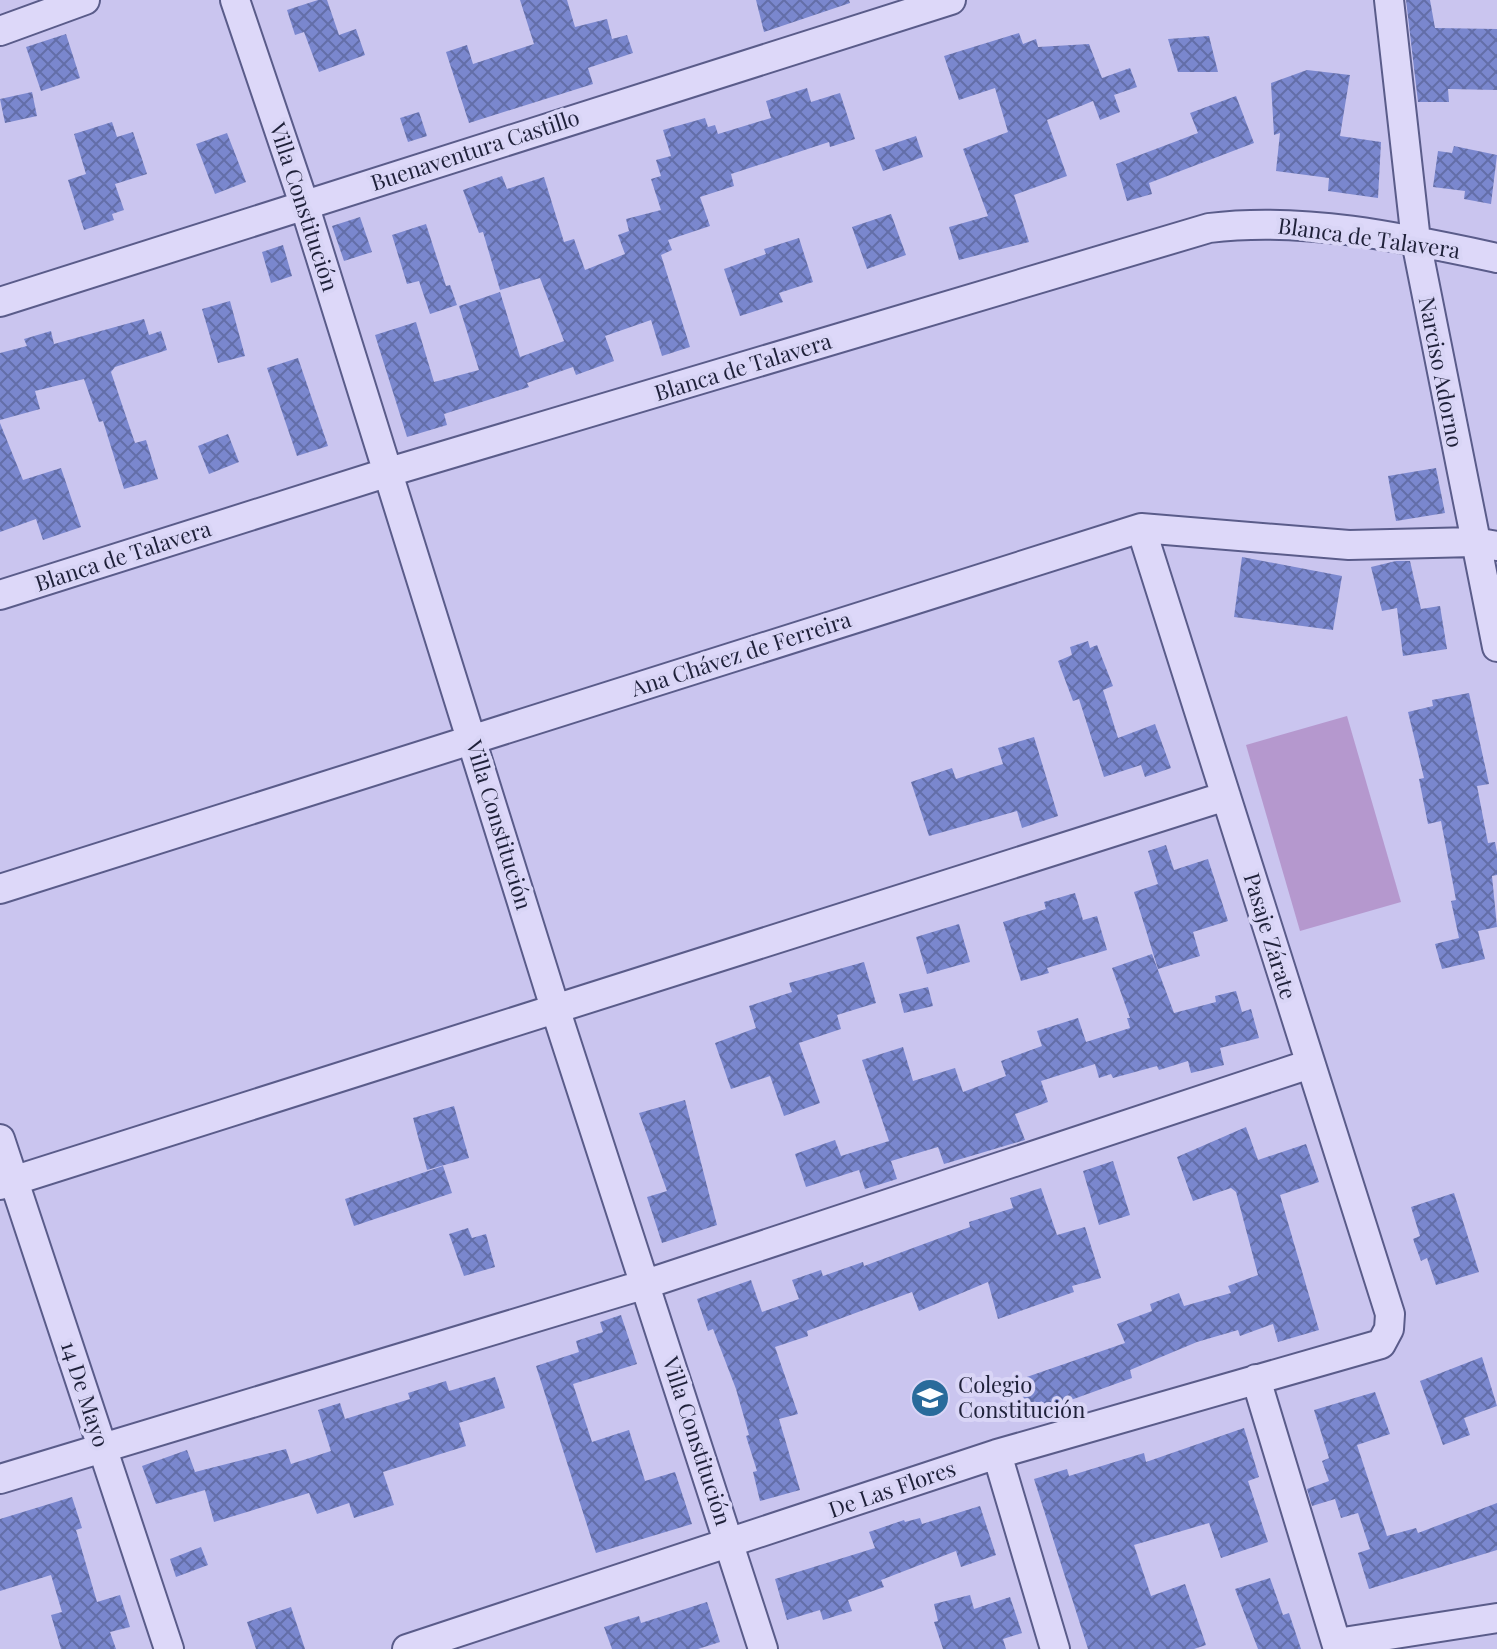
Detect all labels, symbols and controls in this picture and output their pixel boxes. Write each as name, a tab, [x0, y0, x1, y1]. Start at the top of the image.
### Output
street label: Buenaventura Castillo	[367, 101, 583, 197]
street label: Villa Constitución	[263, 118, 346, 295]
street label: Blanca de Talavera	[1276, 209, 1462, 265]
street label: Narciso Adorno	[1413, 294, 1471, 450]
street label: Blanca de Talavera	[651, 325, 835, 407]
street label: Blanca de Talavera	[31, 512, 215, 598]
street label: Ana Chávez de Ferreira	[626, 603, 855, 703]
street label: Villa Constitución	[460, 735, 540, 913]
street label: Pasaje Zárate	[1238, 869, 1304, 1003]
street label: 14 De Mayo	[55, 1337, 117, 1451]
street label: Villa Constitución	[656, 1352, 739, 1529]
place label: Colegio Constitución	[958, 1369, 1085, 1424]
school or university icon: Colegio Constitución	[909, 1377, 951, 1419]
street label: De Las Flores	[824, 1452, 959, 1524]

